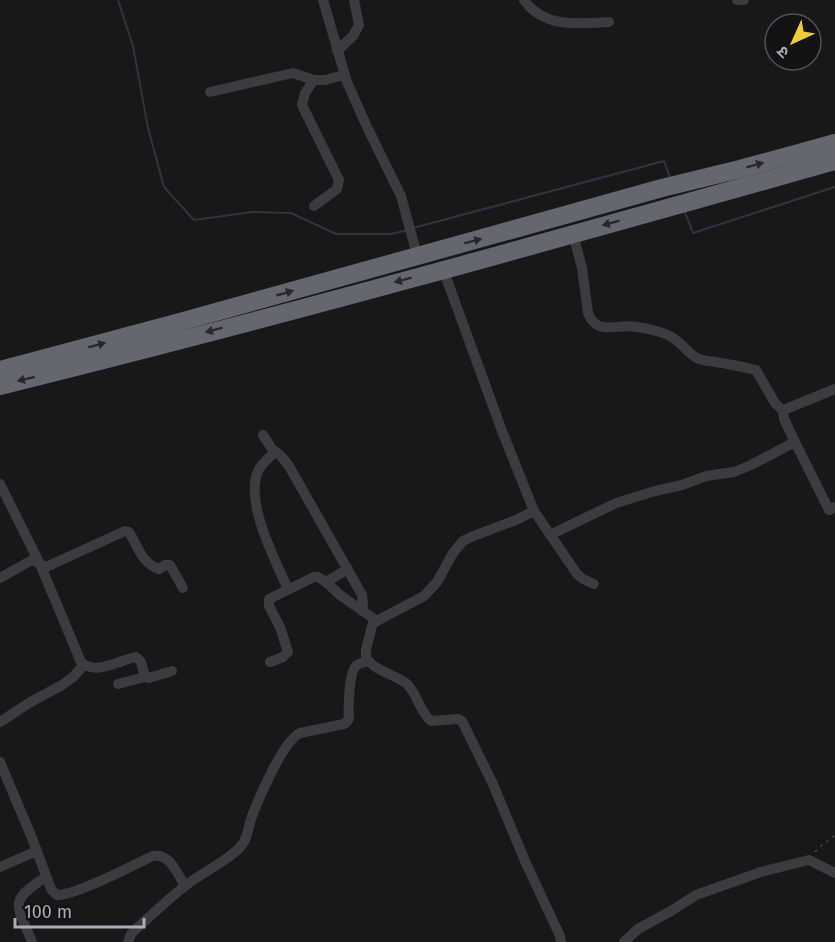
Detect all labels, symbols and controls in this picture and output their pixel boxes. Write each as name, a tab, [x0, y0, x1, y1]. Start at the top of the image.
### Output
north arrow	[763, 12, 823, 72]
text: उ	[772, 42, 793, 62]
one-way arrow	[746, 160, 764, 169]
one-way arrow	[602, 219, 620, 229]
one-way arrow	[464, 235, 482, 245]
one-way arrow	[393, 276, 411, 285]
one-way arrow	[276, 287, 294, 297]
one-way arrow	[205, 326, 223, 336]
one-way arrow	[88, 340, 106, 349]
one-way arrow	[16, 375, 35, 385]
scale bar	[15, 891, 144, 929]
text: 100 m	[24, 901, 72, 923]

